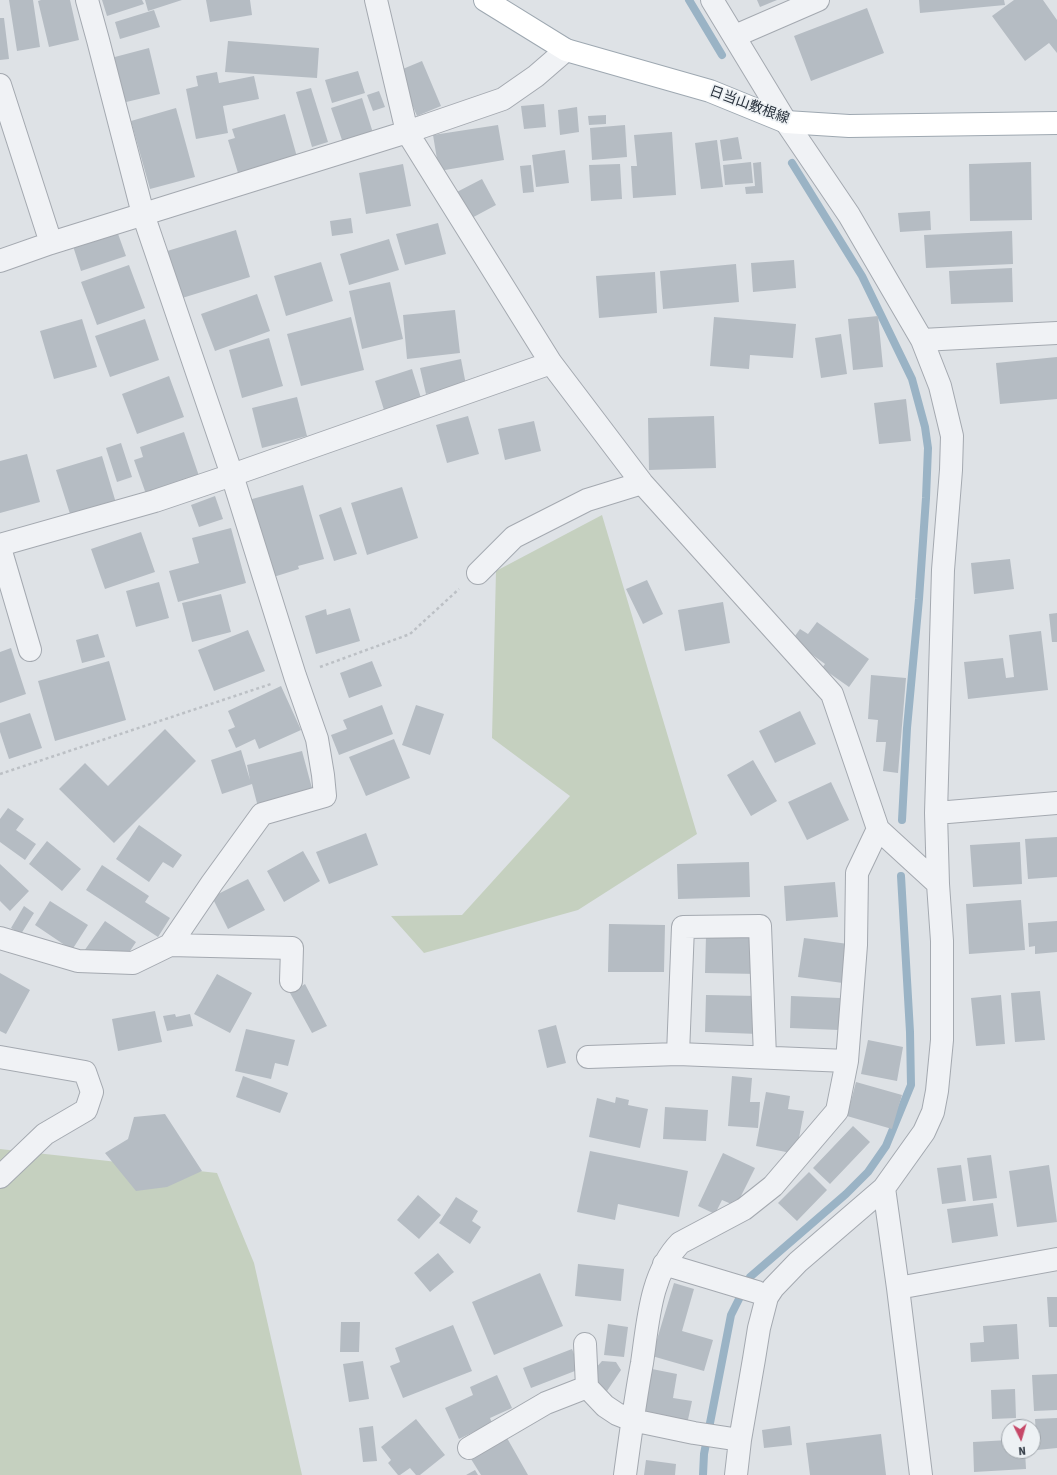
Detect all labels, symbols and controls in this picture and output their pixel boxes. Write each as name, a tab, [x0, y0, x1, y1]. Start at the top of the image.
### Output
street label: 日当山敷根線	[707, 84, 791, 128]
north arrow	[1001, 1419, 1041, 1459]
text: N	[1018, 1443, 1026, 1458]

